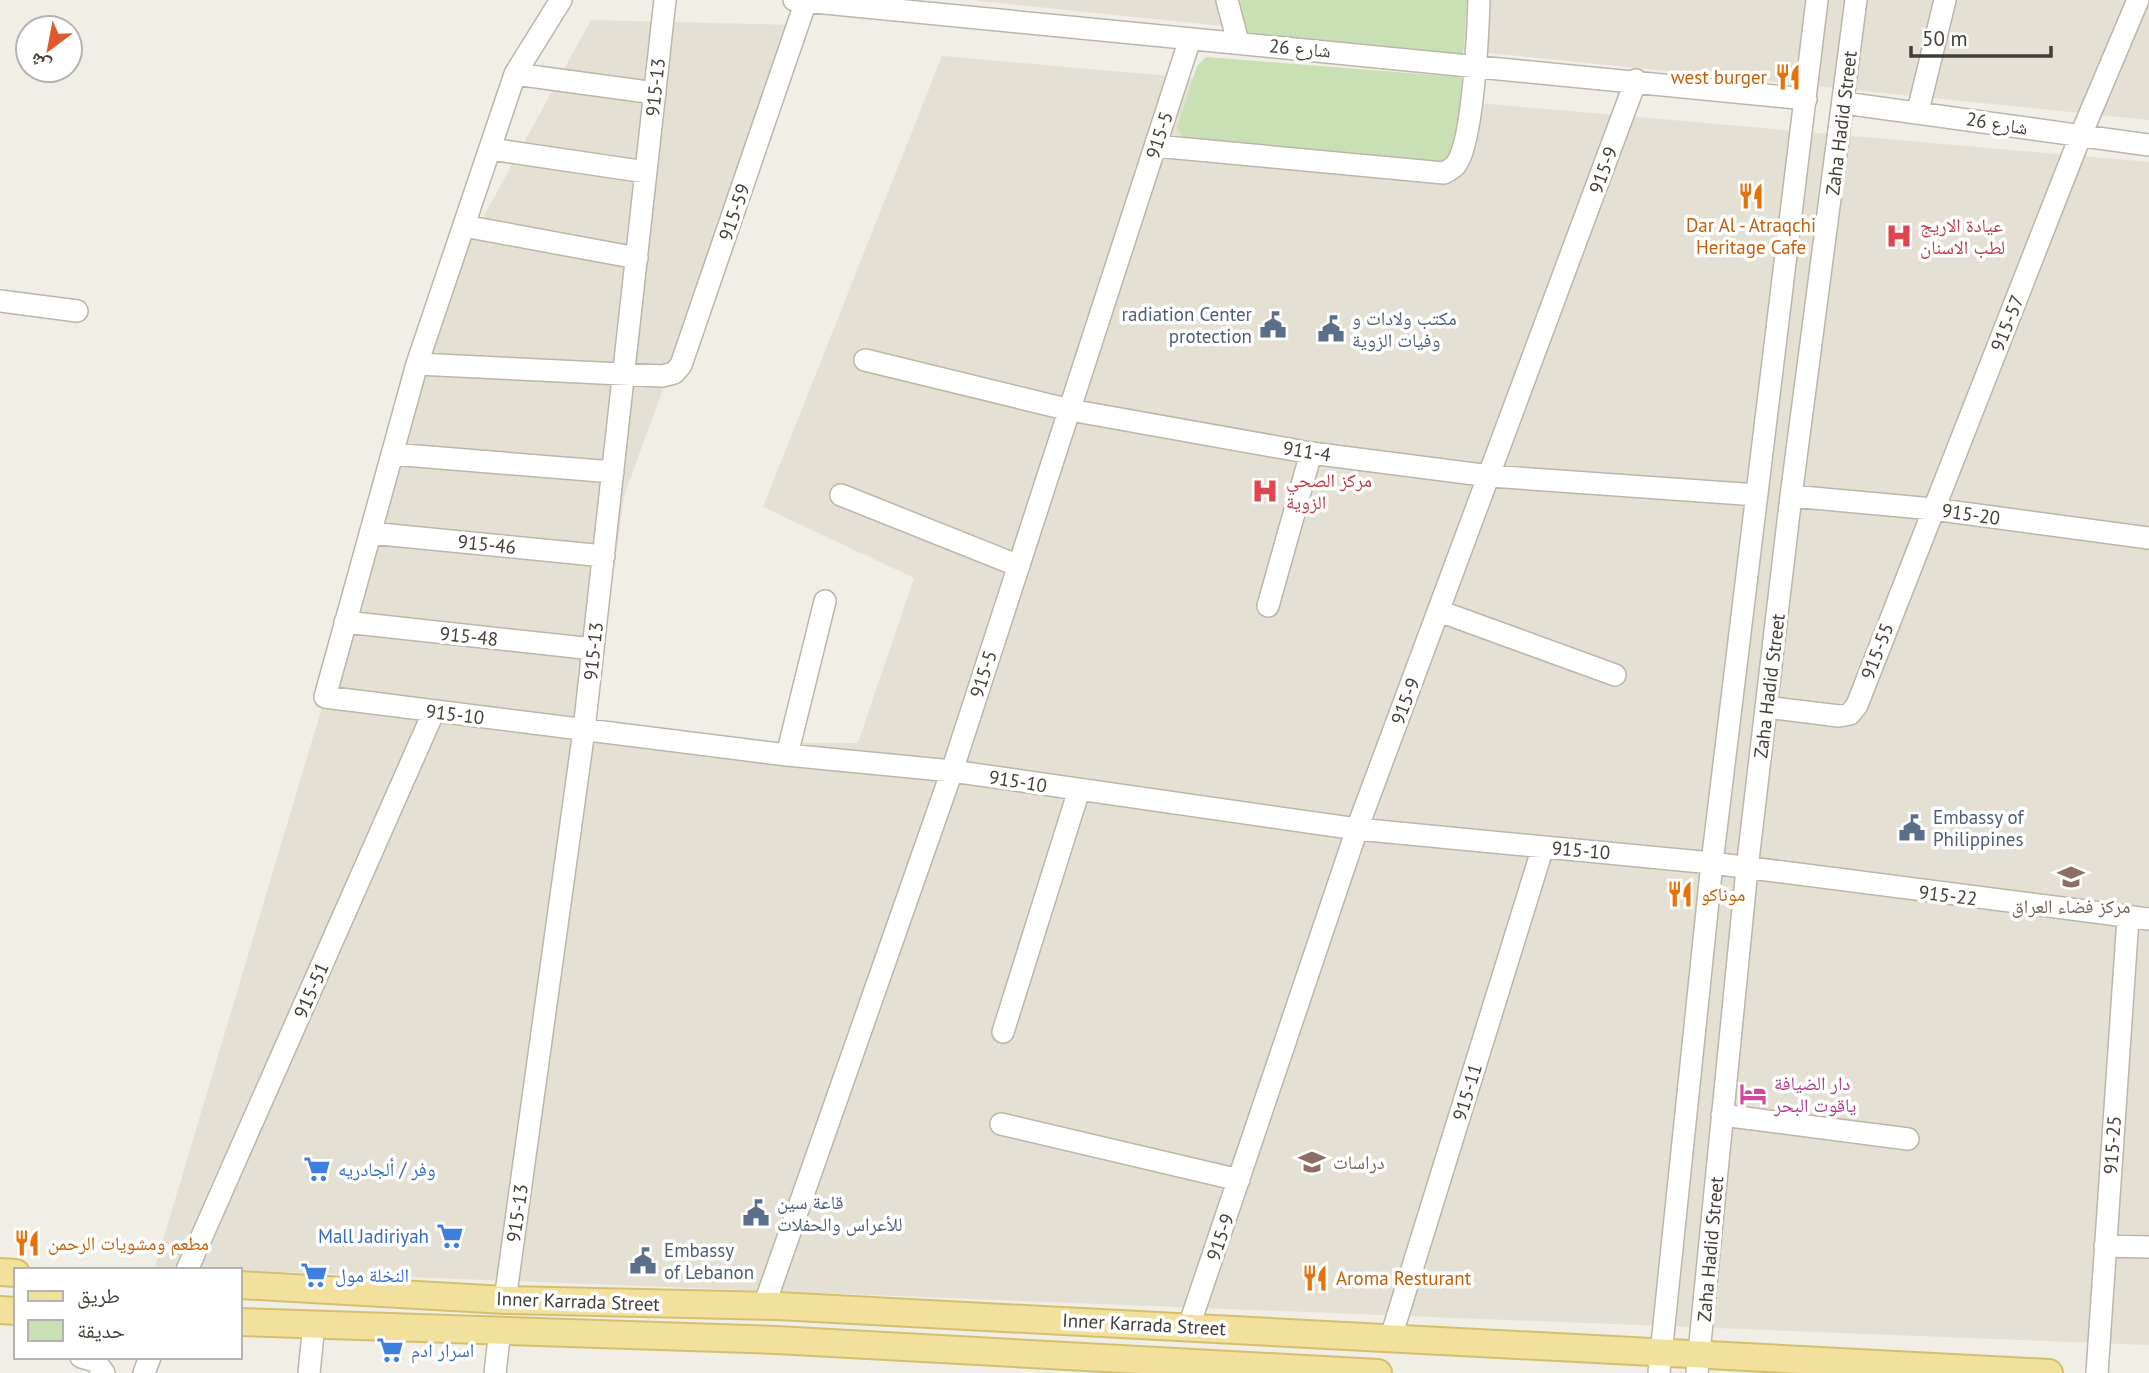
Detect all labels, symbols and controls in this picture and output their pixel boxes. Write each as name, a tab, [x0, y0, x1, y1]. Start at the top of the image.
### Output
north arrow	[14, 14, 84, 84]
scale bar	[1911, 14, 2051, 58]
text: 50 m	[1922, 25, 1968, 52]
street label: شارع 26	[1268, 33, 1332, 63]
text: ش	[25, 48, 55, 79]
street label: Zaha Hadid Street	[1820, 49, 1862, 197]
street label: 915-13	[640, 57, 670, 117]
restaurant icon: west burger	[1773, 62, 1803, 92]
place label: west burger	[1671, 65, 1768, 89]
street label: شارع 26	[1965, 106, 2029, 140]
street label: 915-5	[1140, 108, 1178, 162]
street label: 915-9	[1583, 143, 1623, 197]
street label: 915-59	[713, 180, 755, 244]
restaurant icon: Dar Al - Atraqchi Heritage Cafe	[1736, 181, 1766, 211]
place label: Dar Al - Atraqchi Heritage Cafe	[1686, 213, 1816, 259]
place label: عيادة الاريج لطب الاسنان	[1920, 213, 2005, 259]
hospital icon: عيادة الاريج لطب الاسنان	[1884, 221, 1914, 251]
street label: 915-57	[1985, 291, 2029, 355]
place label: radiation Center protection	[1122, 302, 1253, 348]
place label: مكتب ولادات و وفيات الزوية	[1352, 306, 1457, 352]
public building icon: radiation Center protection	[1258, 310, 1288, 340]
public building icon: مكتب ولادات و وفيات الزوية	[1316, 314, 1346, 344]
street label: 911-4	[1281, 435, 1333, 467]
place label: مركز الصحي الزوية	[1286, 468, 1372, 514]
hospital icon: مركز الصحي الزوية	[1250, 476, 1280, 506]
street label: 915-20	[1940, 498, 2002, 530]
street label: 915-46	[457, 529, 517, 559]
street label: Zaha Hadid Street	[1748, 612, 1790, 760]
street label: 915-55	[1855, 619, 1899, 683]
street label: 915-48	[439, 621, 499, 651]
street label: 915-13	[578, 621, 608, 681]
street label: 915-5	[964, 647, 1002, 701]
street label: 915-9	[1385, 674, 1425, 728]
street label: 915-10	[424, 699, 486, 729]
street label: 915-10	[987, 765, 1049, 797]
place label: Embassy of Philippines	[1933, 805, 2024, 851]
public building icon: Embassy of Philippines	[1897, 813, 1927, 843]
street label: 915-10	[1551, 835, 1611, 865]
school or university icon: مركز فضاء العراق	[2056, 862, 2086, 892]
restaurant icon: موناكو	[1665, 879, 1695, 909]
street label: 915-22	[1917, 880, 1979, 910]
place label: موناكو	[1701, 882, 1745, 906]
place label: مركز فضاء العراق	[2012, 894, 2130, 918]
street label: 915-51	[288, 958, 334, 1022]
street label: 915-11	[1447, 1060, 1487, 1124]
place label: دار الضيافة ياقوت البحر	[1773, 1071, 1856, 1117]
hotel icon: دار الضيافة ياقوت البحر	[1738, 1079, 1768, 1109]
street label: 915-25	[2098, 1115, 2126, 1175]
school or university icon: دراسات	[1297, 1147, 1327, 1177]
place label: دراسات	[1333, 1150, 1385, 1174]
supermarket icon: وفر / ألجادريه	[302, 1154, 332, 1184]
place label: وفر / ألجادريه	[338, 1157, 436, 1181]
street label: Zaha Hadid Street	[1692, 1175, 1728, 1323]
street label: 915-13	[501, 1182, 533, 1244]
place label: قاعة سين للأعراس والحفلات	[777, 1190, 902, 1236]
public building icon: قاعة سين للأعراس والحفلات	[741, 1198, 771, 1228]
street label: 915-9	[1201, 1210, 1239, 1264]
supermarket icon: Mall Jadiriyah	[435, 1221, 465, 1251]
place label: Mall Jadiriyah	[318, 1224, 429, 1248]
restaurant icon: مطعم ومشويات الرحمن	[12, 1228, 42, 1258]
place label: مطعم ومشويات الرحمن	[48, 1231, 209, 1256]
place label: Embassy of Lebanon	[664, 1238, 754, 1284]
public building icon: Embassy of Lebanon	[628, 1246, 658, 1276]
supermarket icon: النخلة مول	[299, 1260, 329, 1290]
place label: النخلة مول	[335, 1263, 409, 1287]
restaurant icon: Aroma Resturant	[1300, 1263, 1330, 1293]
place label: Aroma Resturant	[1336, 1266, 1472, 1290]
legend	[14, 1268, 242, 1359]
text: طريق	[77, 1282, 120, 1309]
street label: Inner Karrada Street	[496, 1286, 661, 1316]
street label: Inner Karrada Street	[1062, 1308, 1227, 1340]
text: حديقة	[77, 1317, 125, 1344]
supermarket icon: اسرار ادم	[375, 1335, 405, 1365]
place label: اسرار ادم	[411, 1338, 474, 1364]

